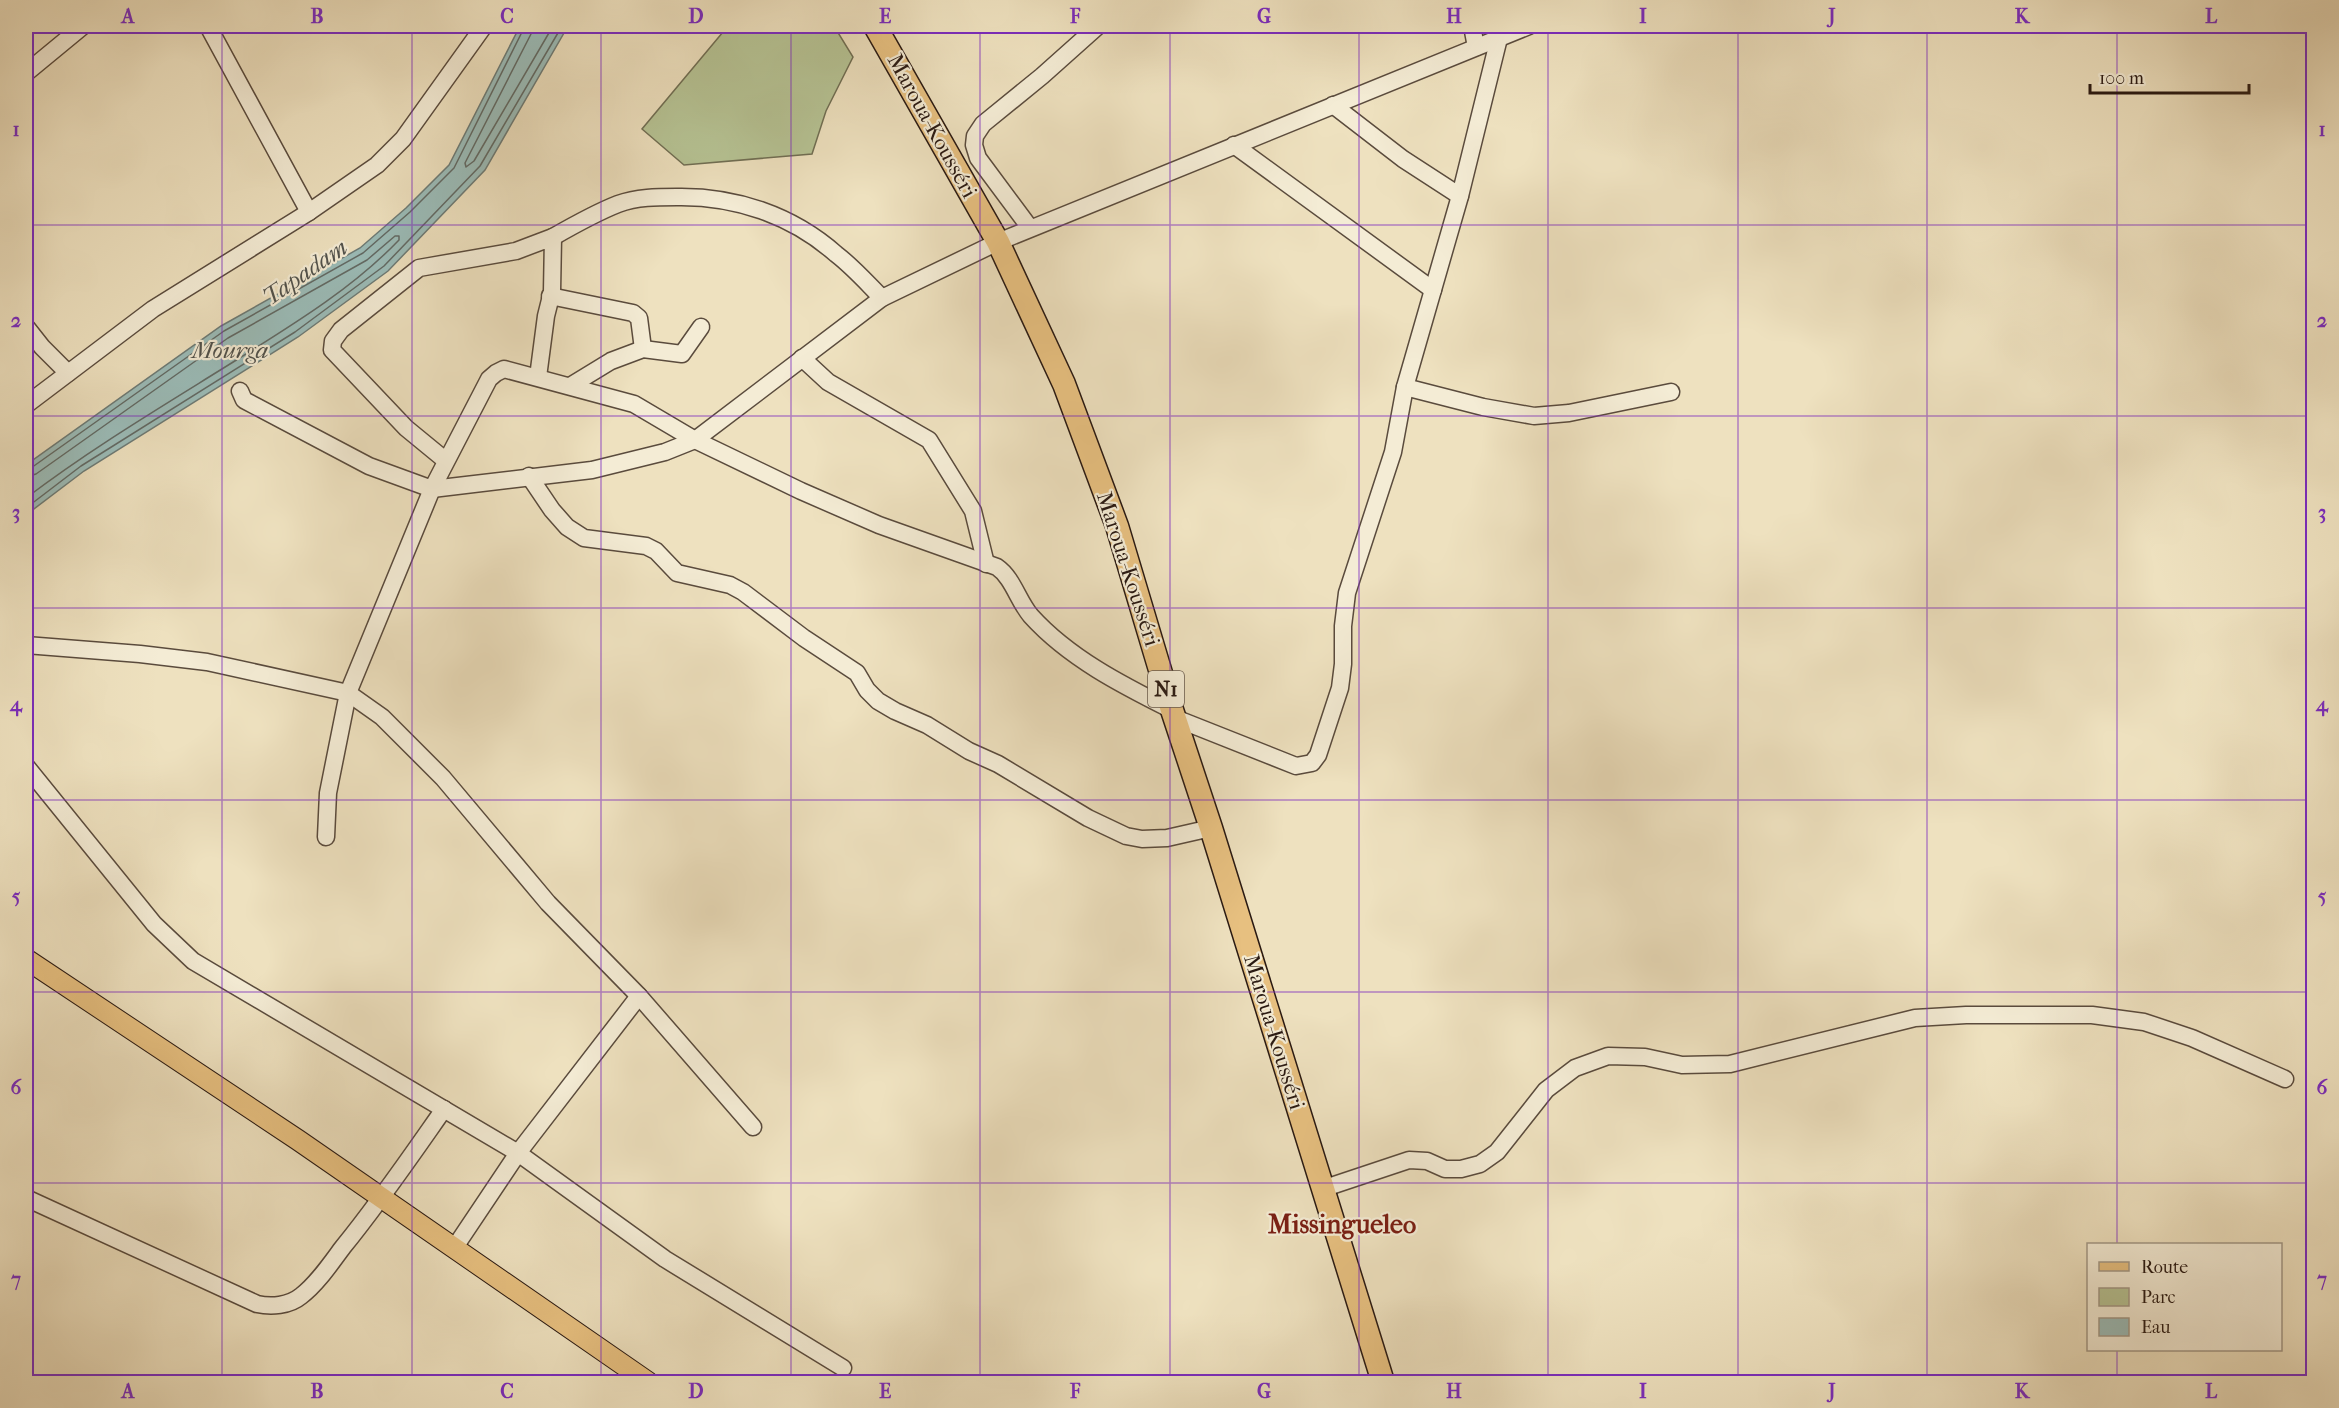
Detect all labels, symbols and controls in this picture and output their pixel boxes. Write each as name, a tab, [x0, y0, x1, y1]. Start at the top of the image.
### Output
text: A	[120, 5, 136, 28]
text: B	[310, 5, 324, 28]
text: C	[500, 5, 514, 28]
text: D	[688, 5, 704, 28]
text: E	[879, 5, 891, 28]
text: F	[1069, 5, 1081, 28]
text: G	[1257, 5, 1271, 28]
text: H	[1446, 5, 1462, 28]
text: I	[1639, 5, 1647, 28]
text: J	[1826, 5, 1836, 28]
text: K	[2015, 5, 2031, 28]
text: L	[2205, 5, 2218, 28]
street label: Maroua-Kousséri	[882, 49, 983, 203]
scale bar	[2090, 57, 2249, 95]
text: 100 m	[2099, 68, 2144, 89]
text: 1	[12, 118, 20, 141]
text: 1	[2318, 118, 2326, 141]
water label: Tapadam	[257, 233, 353, 311]
text: 2	[11, 309, 21, 332]
text: 2	[2317, 309, 2327, 332]
water label: Mourga	[190, 336, 268, 364]
street label: Maroua-Kousséri	[1091, 489, 1165, 650]
text: 3	[12, 501, 20, 524]
text: 3	[2318, 501, 2326, 524]
road number: N1	[1148, 671, 1184, 707]
text: 4	[9, 693, 23, 717]
text: 4	[2315, 693, 2329, 717]
text: 5	[12, 885, 21, 908]
text: 5	[2318, 885, 2327, 908]
street label: Maroua-Kousséri	[1238, 951, 1310, 1113]
text: 6	[11, 1076, 23, 1099]
text: 6	[2317, 1076, 2329, 1099]
district label: Missingueleo	[1268, 1209, 1416, 1240]
legend	[2087, 1243, 2282, 1351]
text: Route	[2141, 1257, 2188, 1278]
text: 7	[10, 1268, 21, 1291]
text: 7	[2316, 1268, 2327, 1291]
text: Parc	[2141, 1287, 2176, 1308]
text: Eau	[2141, 1317, 2170, 1338]
text: A	[120, 1380, 136, 1403]
text: B	[310, 1380, 324, 1403]
text: C	[500, 1380, 514, 1403]
text: D	[688, 1380, 704, 1403]
text: E	[879, 1380, 891, 1403]
text: F	[1069, 1380, 1081, 1403]
text: G	[1257, 1380, 1271, 1403]
text: H	[1446, 1380, 1462, 1403]
text: I	[1639, 1380, 1647, 1403]
text: J	[1826, 1380, 1836, 1403]
text: K	[2015, 1380, 2031, 1403]
text: L	[2205, 1380, 2218, 1403]

